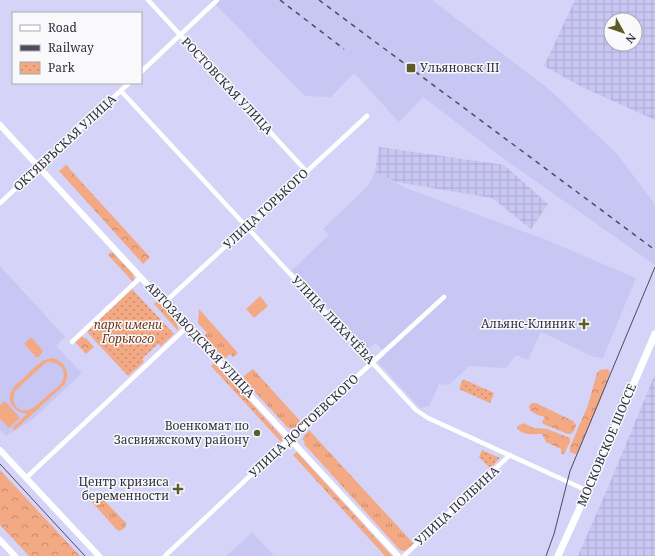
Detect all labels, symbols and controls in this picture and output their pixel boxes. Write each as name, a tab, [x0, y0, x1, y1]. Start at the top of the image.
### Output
legend	[12, 12, 142, 84]
north arrow	[603, 12, 643, 52]
text: Road	[48, 19, 78, 36]
text: N	[622, 31, 640, 47]
street label: РОСТОВСКАЯ УЛИЦА	[178, 33, 277, 138]
text: Railway	[48, 39, 94, 56]
text: Park	[48, 59, 76, 76]
place label: Ульяновск III	[420, 59, 499, 76]
marker: Ульяновск III	[405, 62, 417, 74]
street label: ОКТЯБРЬСКАЯ УЛИЦА	[10, 90, 120, 195]
street label: УЛИЦА ГОРЬКОГО	[219, 165, 312, 253]
street label: УЛИЦА ЛИХАЧЁВА	[288, 272, 379, 368]
street label: АВТОЗАВОДСКАЯ УЛИЦА	[142, 278, 259, 402]
place label: Альянс-Клиник	[481, 315, 576, 332]
park label: парк имени Горького	[94, 316, 162, 347]
marker: Альянс-Клиник	[578, 318, 590, 330]
street label: УЛИЦА ДОСТОЕВСКОГО	[245, 370, 362, 481]
street label: МОСКОВСКОЕ ШОССЕ	[573, 381, 640, 509]
place label: Военкомат по Засвияжскому району	[114, 417, 249, 448]
marker: Военкомат по Засвияжскому району	[252, 428, 262, 438]
street label: УЛИЦА ПОЛБИНА	[411, 462, 503, 549]
place label: Центр кризиса беременности	[79, 473, 169, 504]
marker: Центр кризиса беременности	[172, 483, 184, 495]

